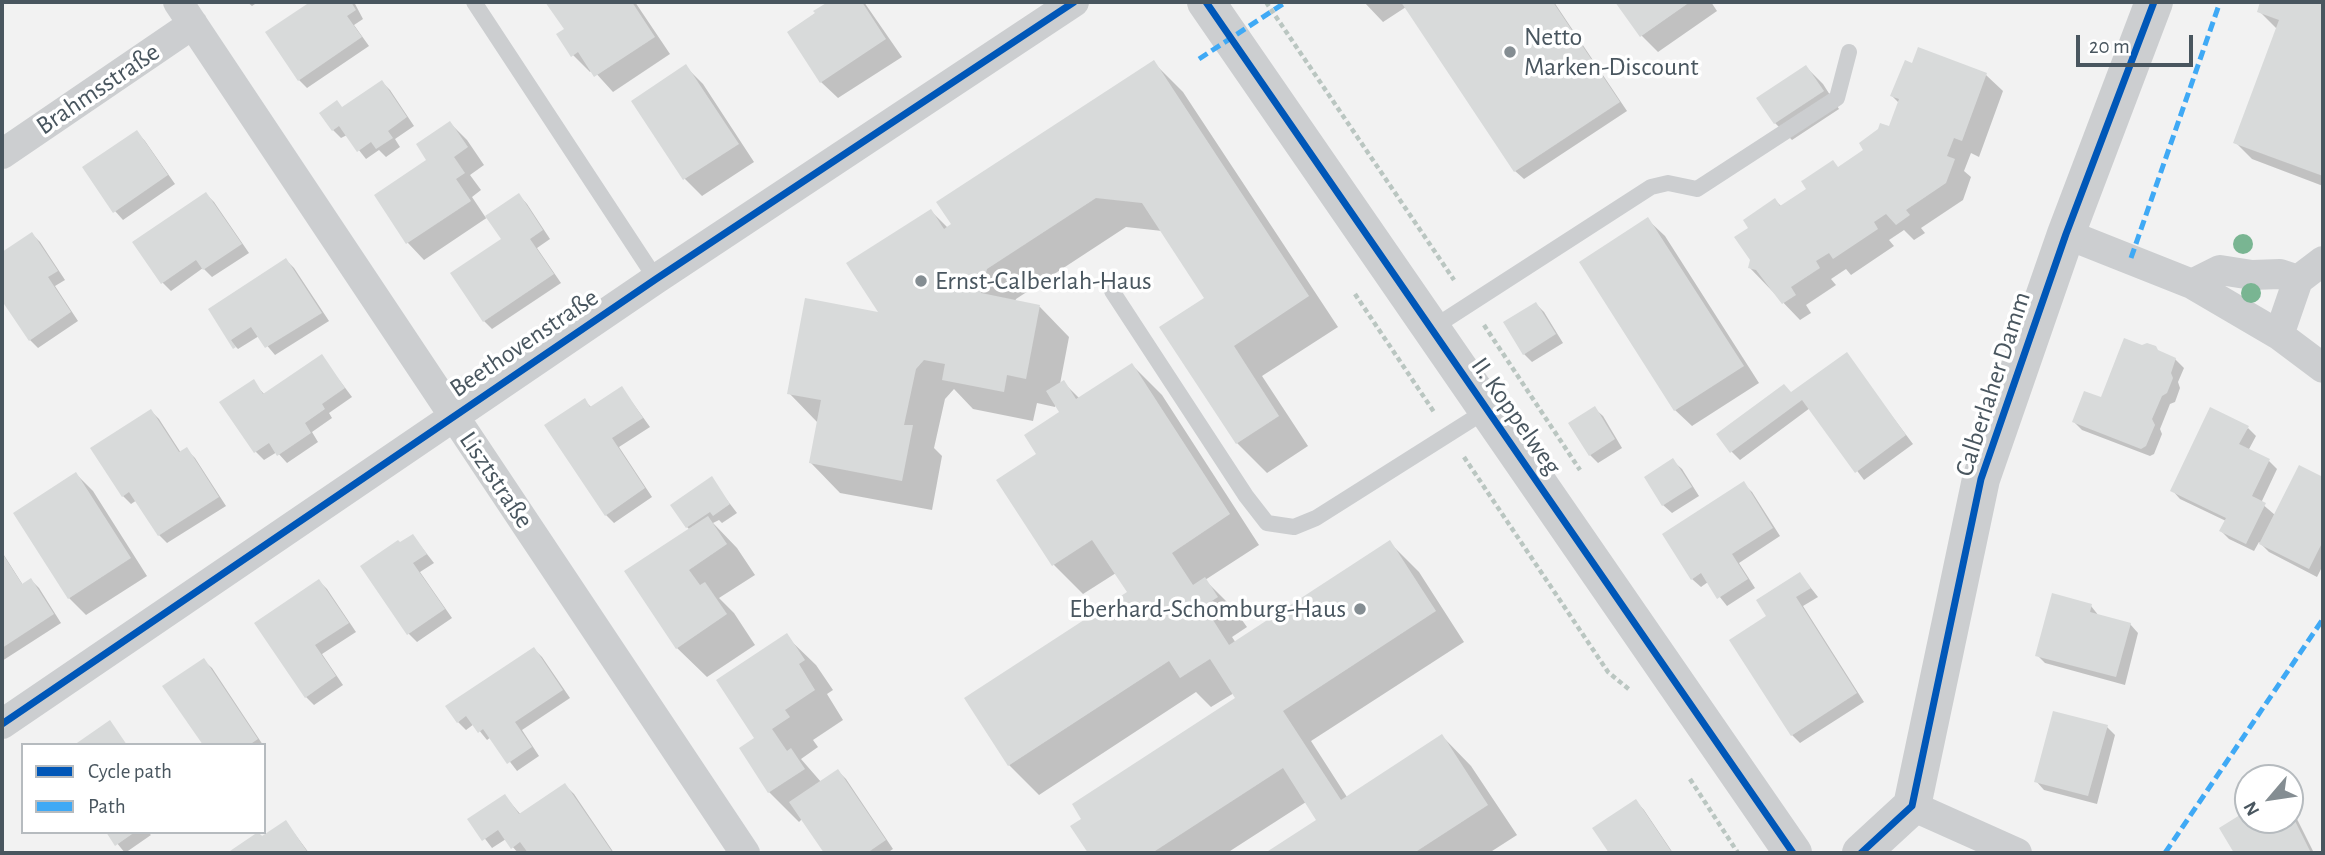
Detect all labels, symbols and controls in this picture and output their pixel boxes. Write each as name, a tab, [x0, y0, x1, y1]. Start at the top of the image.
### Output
place label: Netto Marken-Discount	[1524, 21, 1699, 82]
scale bar	[2080, 21, 2197, 65]
street label: Brahmsstraße	[30, 36, 166, 142]
text: 20 m	[2089, 36, 2130, 57]
marker: Netto Marken-Discount	[1502, 44, 1518, 60]
place label: Ernst-Calberlah-Haus	[935, 265, 1152, 297]
marker: Ernst-Calberlah-Haus	[913, 273, 929, 289]
street label: Beethovenstraße	[444, 282, 604, 404]
street label: Calberlaher Damm	[1948, 288, 2038, 480]
street label: II. Koppelweg	[1464, 351, 1568, 481]
street label: Lisztstraße	[452, 426, 540, 534]
place label: Eberhard-Schomburg-Haus	[1069, 593, 1346, 625]
marker: Eberhard-Schomburg-Haus	[1352, 601, 1368, 617]
legend	[21, 743, 266, 834]
text: Cycle path	[88, 761, 172, 782]
north arrow	[2234, 764, 2304, 834]
text: Path	[88, 796, 126, 817]
text: N	[2240, 798, 2263, 819]

